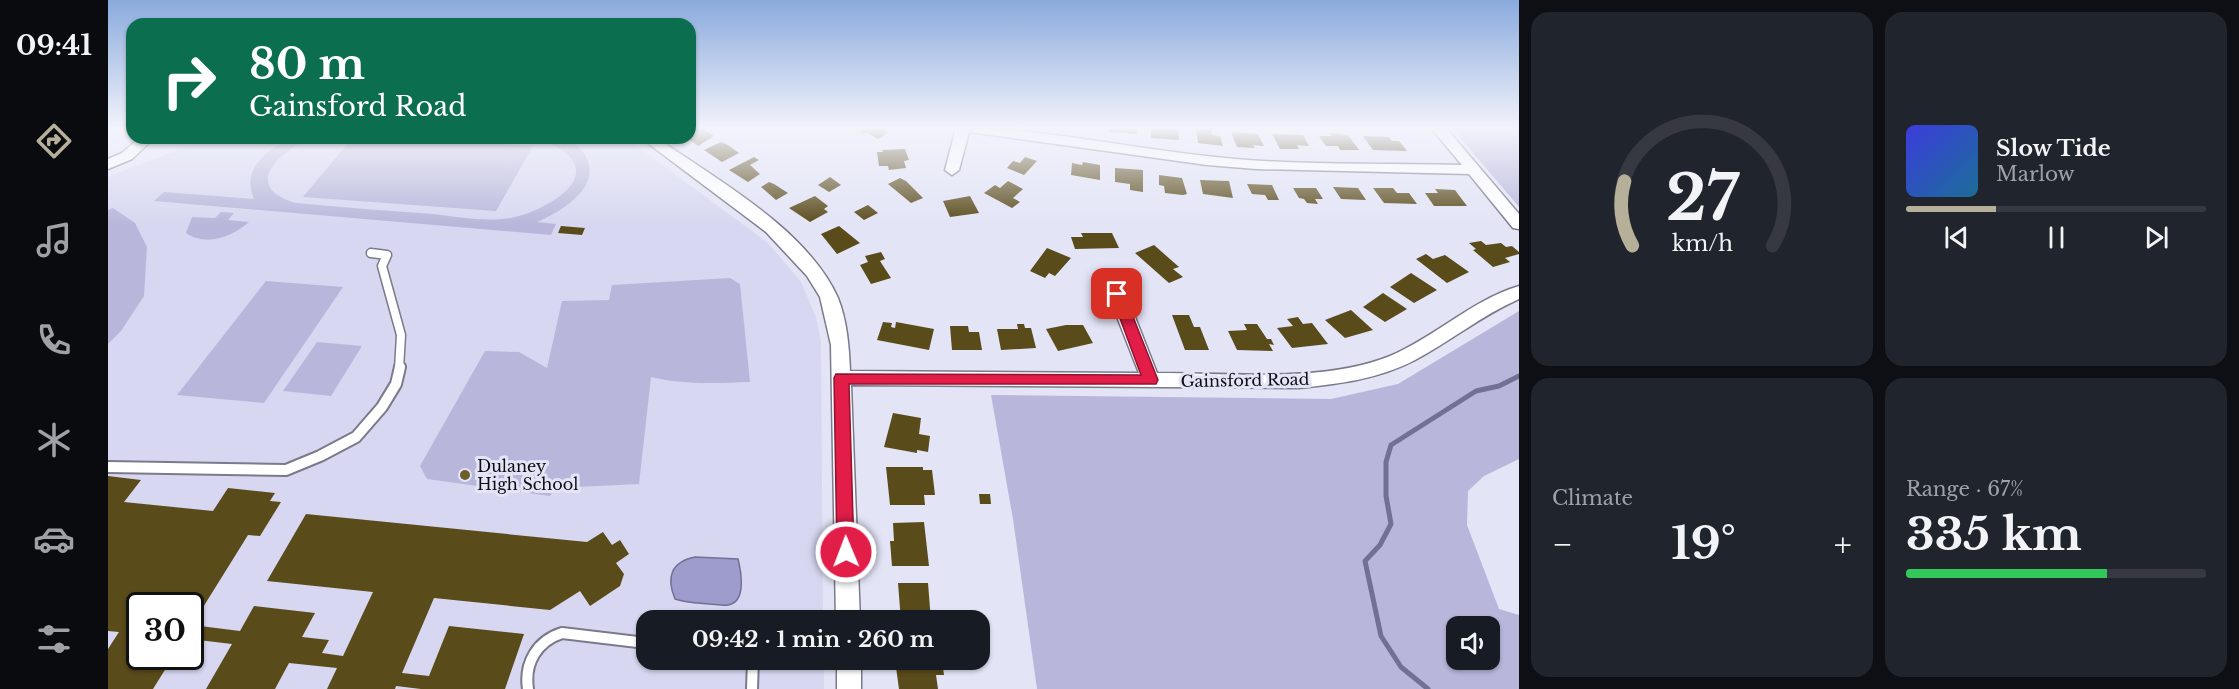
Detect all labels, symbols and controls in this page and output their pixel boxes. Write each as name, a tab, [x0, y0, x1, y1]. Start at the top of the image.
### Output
text: 09:41	[16, 29, 92, 62]
text: 80 m	[249, 38, 365, 90]
icon: right	[150, 42, 228, 120]
text: Gainsford Road	[249, 90, 466, 123]
icon: directions	[33, 120, 75, 162]
text: Slow Tide	[1996, 135, 2111, 162]
text: 27	[1666, 159, 1739, 237]
text: Marlow	[1996, 162, 2075, 186]
icon: music	[33, 219, 75, 261]
icon: previous	[1940, 221, 1973, 254]
icon: pause	[2040, 221, 2073, 254]
icon: next	[2140, 221, 2173, 254]
text: km/h	[1672, 231, 1733, 258]
pin	[1091, 268, 1142, 319]
icon: arrive	[1100, 277, 1133, 310]
icon: phone	[33, 319, 75, 361]
street label: Gainsford Road	[1180, 369, 1310, 391]
icon: climate	[33, 419, 75, 461]
place label: Dulaney High School	[477, 456, 578, 494]
marker: Dulaney High School	[458, 468, 472, 482]
text: Range · 67%	[1906, 477, 2023, 501]
text: Climate	[1552, 486, 1633, 510]
text: 335 km	[1906, 506, 2082, 562]
text: 19°	[1671, 515, 1736, 571]
icon: car	[33, 518, 75, 560]
position arrow	[814, 520, 878, 584]
text: −	[1552, 524, 1573, 565]
text: +	[1834, 524, 1852, 565]
speed limit sign: 30	[126, 592, 204, 670]
map controls	[1446, 616, 1500, 670]
button: sound	[1446, 616, 1500, 670]
icon: filters	[33, 618, 75, 660]
text: 09:42 · 1 min · 260 m	[692, 626, 934, 653]

